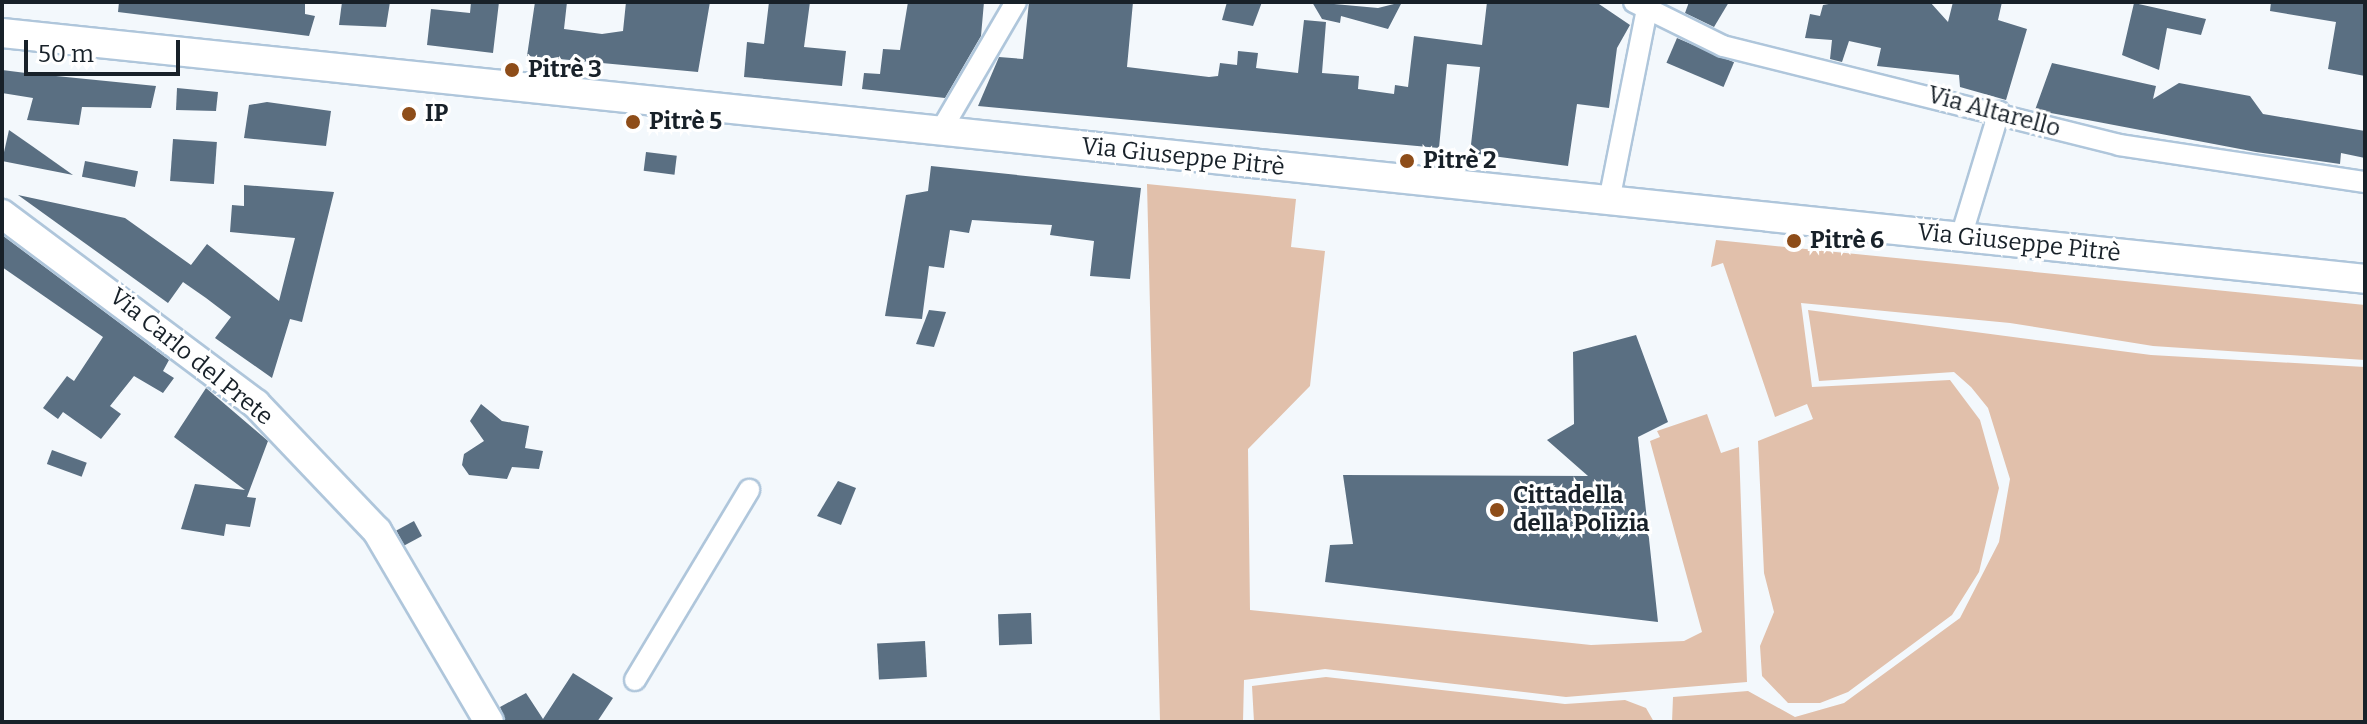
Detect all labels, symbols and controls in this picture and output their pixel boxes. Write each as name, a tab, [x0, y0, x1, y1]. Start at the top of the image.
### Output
scale bar	[28, 24, 184, 74]
text: 50 m	[38, 40, 94, 68]
place label: Pitrè 3	[528, 56, 602, 84]
marker: Pitrè 3	[503, 61, 521, 79]
street label: Via Altarello	[1924, 80, 2064, 144]
place label: IP	[425, 100, 448, 128]
marker: IP	[400, 105, 418, 123]
place label: Pitrè 5	[649, 108, 722, 136]
marker: Pitrè 5	[624, 113, 642, 131]
street label: Via Giuseppe Pitrè	[1080, 132, 1286, 182]
place label: Pitrè 2	[1423, 147, 1497, 175]
marker: Pitrè 2	[1398, 152, 1416, 170]
street label: Via Giuseppe Pitrè	[1916, 218, 2122, 268]
place label: Pitrè 6	[1810, 227, 1884, 255]
marker: Pitrè 6	[1785, 232, 1803, 250]
street label: Via Carlo del Prete	[103, 282, 279, 432]
place label: Cittadella della Polizia	[1513, 482, 1650, 538]
marker: Cittadella della Polizia	[1488, 501, 1506, 519]

